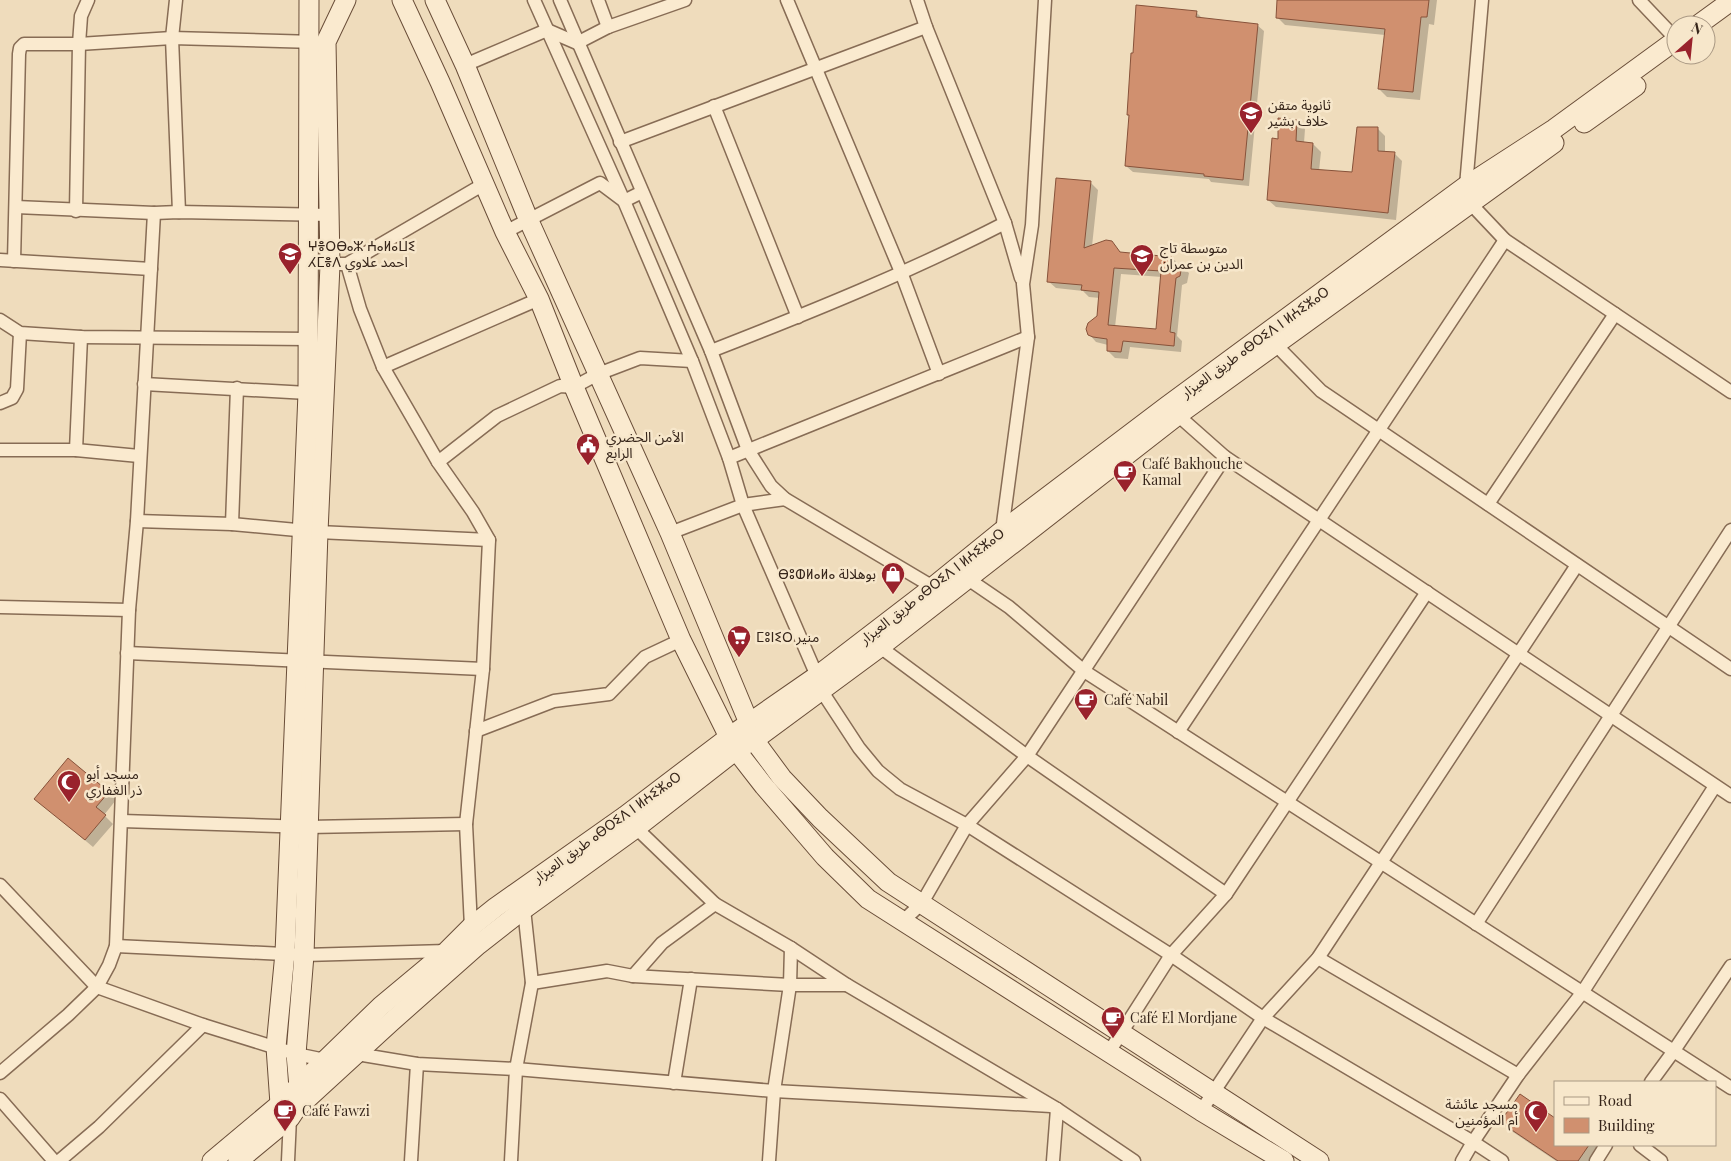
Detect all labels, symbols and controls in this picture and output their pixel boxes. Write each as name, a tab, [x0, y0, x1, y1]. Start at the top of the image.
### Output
north arrow	[1666, 15, 1716, 65]
text: N	[1688, 17, 1706, 39]
place label: ثانوية متقن خلاف بشير	[1267, 95, 1331, 130]
school or university icon: ثانوية متقن خلاف بشير	[1238, 100, 1264, 134]
place label: ⵖⴻⵔⴱⴰⵣ ⵄⴰⵍⴰⵡⵉ ⵃⵎⴻⴷ احمد علاوي	[308, 236, 415, 273]
place label: متوسطة تاج الدين بن عمران	[1160, 238, 1243, 273]
school or university icon: ⵖⴻⵔⴱⴰⵣ ⵄⴰⵍⴰⵡⵉ ⵃⵎⴻⴷ احمد علاوي	[277, 241, 303, 275]
school or university icon: متوسطة تاج الدين بن عمران	[1129, 243, 1155, 277]
street label: طريق العيزار ⴰⴱⵔⵉⴷ ⵏ ⵍⵄⵉⵣⴰⵔ	[1176, 281, 1333, 403]
place label: الأمن الحضري الرابع	[606, 427, 684, 464]
public building icon: الأمن الحضري الرابع	[575, 432, 601, 466]
place label: Café Bakhouche Kamal	[1142, 454, 1243, 489]
cafe icon: Café Bakhouche Kamal	[1112, 459, 1138, 493]
street label: طريق العيزار ⴰⴱⵔⵉⴷ ⵏ ⵍⵄⵉⵣⴰⵔ	[855, 523, 1009, 650]
shop icon: ⴱⵓⵀⵍⴰⵍⴰ بوهلالة	[880, 561, 906, 595]
place label: ⴱⵓⵀⵍⴰⵍⴰ بوهلالة	[778, 564, 876, 583]
supermarket icon: ⵎⵓⵏⵉⵔ منير	[726, 624, 752, 658]
place label: ⵎⵓⵏⵉⵔ منير	[756, 627, 819, 646]
cafe icon: Café Nabil	[1073, 687, 1099, 721]
place label: Café Nabil	[1104, 690, 1168, 709]
place label: مسجد أبو ذر الغفاري	[86, 764, 143, 801]
street label: طريق العيزار ⴰⴱⵔⵉⴷ ⵏ ⵍⵄⵉⵣⴰⵔ	[528, 766, 685, 888]
mosque icon: مسجد أبو ذر الغفاري	[56, 769, 82, 803]
cafe icon: Café El Mordjane	[1100, 1005, 1126, 1039]
place label: Café El Mordjane	[1130, 1008, 1237, 1027]
legend	[1554, 1081, 1716, 1146]
text: Road	[1598, 1090, 1632, 1110]
place label: مسجد عائشة أم المؤمنين	[1445, 1094, 1518, 1131]
cafe icon: Café Fawzi	[272, 1098, 298, 1132]
mosque icon: مسجد عائشة أم المؤمنين	[1523, 1099, 1549, 1133]
place label: Café Fawzi	[302, 1101, 370, 1120]
text: Building	[1598, 1115, 1655, 1135]

